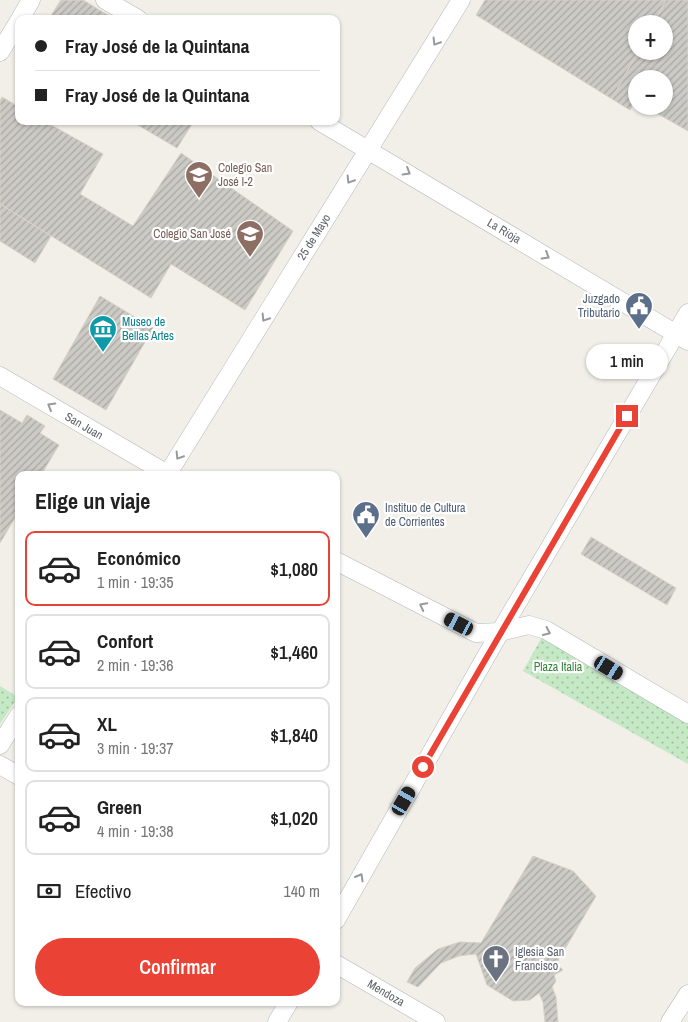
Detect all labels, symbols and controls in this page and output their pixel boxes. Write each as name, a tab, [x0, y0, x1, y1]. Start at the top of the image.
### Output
map controls	[628, 15, 673, 115]
button: +	[628, 15, 673, 60]
text: Fray José de la Quintana	[65, 33, 249, 59]
one-way arrow	[432, 36, 442, 45]
button: −	[628, 70, 673, 115]
text: Fray José de la Quintana	[65, 82, 249, 108]
school or university icon: Colegio San José I-2	[184, 160, 214, 199]
place label: Colegio San José I-2	[218, 160, 272, 190]
one-way arrow	[401, 166, 410, 176]
one-way arrow	[347, 174, 356, 183]
street label: 25 de Mayo	[294, 211, 334, 263]
street label: La Rioja	[484, 215, 524, 248]
school or university icon: Colegio San José	[235, 219, 265, 258]
place label: Colegio San José	[153, 226, 231, 242]
one-way arrow	[540, 249, 549, 259]
place label: Juzgado Tributario	[578, 291, 620, 321]
public building icon: Juzgado Tributario	[624, 291, 654, 330]
one-way arrow	[261, 312, 271, 321]
museum icon: Museo de Bellas Artes	[88, 314, 118, 353]
place label: Museo de Bellas Artes	[122, 314, 174, 344]
callout: 1 min	[586, 344, 668, 378]
text: 1 min	[610, 350, 644, 372]
one-way arrow	[48, 403, 57, 413]
route end	[616, 405, 638, 427]
street label: San Juan	[62, 409, 106, 443]
one-way arrow	[176, 450, 185, 460]
text: Elige un viaje	[35, 486, 150, 516]
public building icon: Instituo de Cultura de Corrientes	[351, 500, 381, 539]
place label: Instituo de Cultura de Corrientes	[385, 500, 466, 530]
text: Económico	[97, 545, 181, 571]
icon: car	[37, 546, 82, 591]
text: $1,080	[270, 556, 318, 582]
text: 1 min · 19:35	[97, 571, 174, 593]
one-way arrow	[419, 602, 428, 612]
car	[442, 611, 475, 637]
one-way arrow	[542, 625, 551, 636]
text: Confort	[97, 628, 153, 654]
icon: car	[37, 629, 82, 674]
text: $1,460	[270, 639, 318, 665]
text: 2 min · 19:36	[97, 654, 174, 676]
car	[592, 654, 625, 682]
park label: Plaza Italia	[534, 659, 583, 675]
text: XL	[97, 711, 117, 737]
icon: car	[37, 712, 82, 757]
text: $1,840	[270, 722, 318, 748]
text: 3 min · 19:37	[97, 737, 174, 759]
route start	[412, 756, 434, 778]
car	[390, 784, 417, 818]
text: Green	[97, 794, 142, 820]
icon: car	[37, 795, 82, 840]
text: $1,020	[270, 805, 318, 831]
text: 4 min · 19:38	[97, 820, 174, 842]
one-way arrow	[354, 874, 364, 883]
icon: cash	[35, 877, 63, 905]
text: Efectivo	[75, 878, 131, 904]
text: 140 m	[284, 880, 320, 902]
button: Confirmar	[35, 938, 320, 996]
church icon: Iglesia San Francisco	[481, 944, 511, 983]
place label: Iglesia San Francisco	[515, 944, 564, 974]
street label: Mendoza	[364, 976, 408, 1010]

